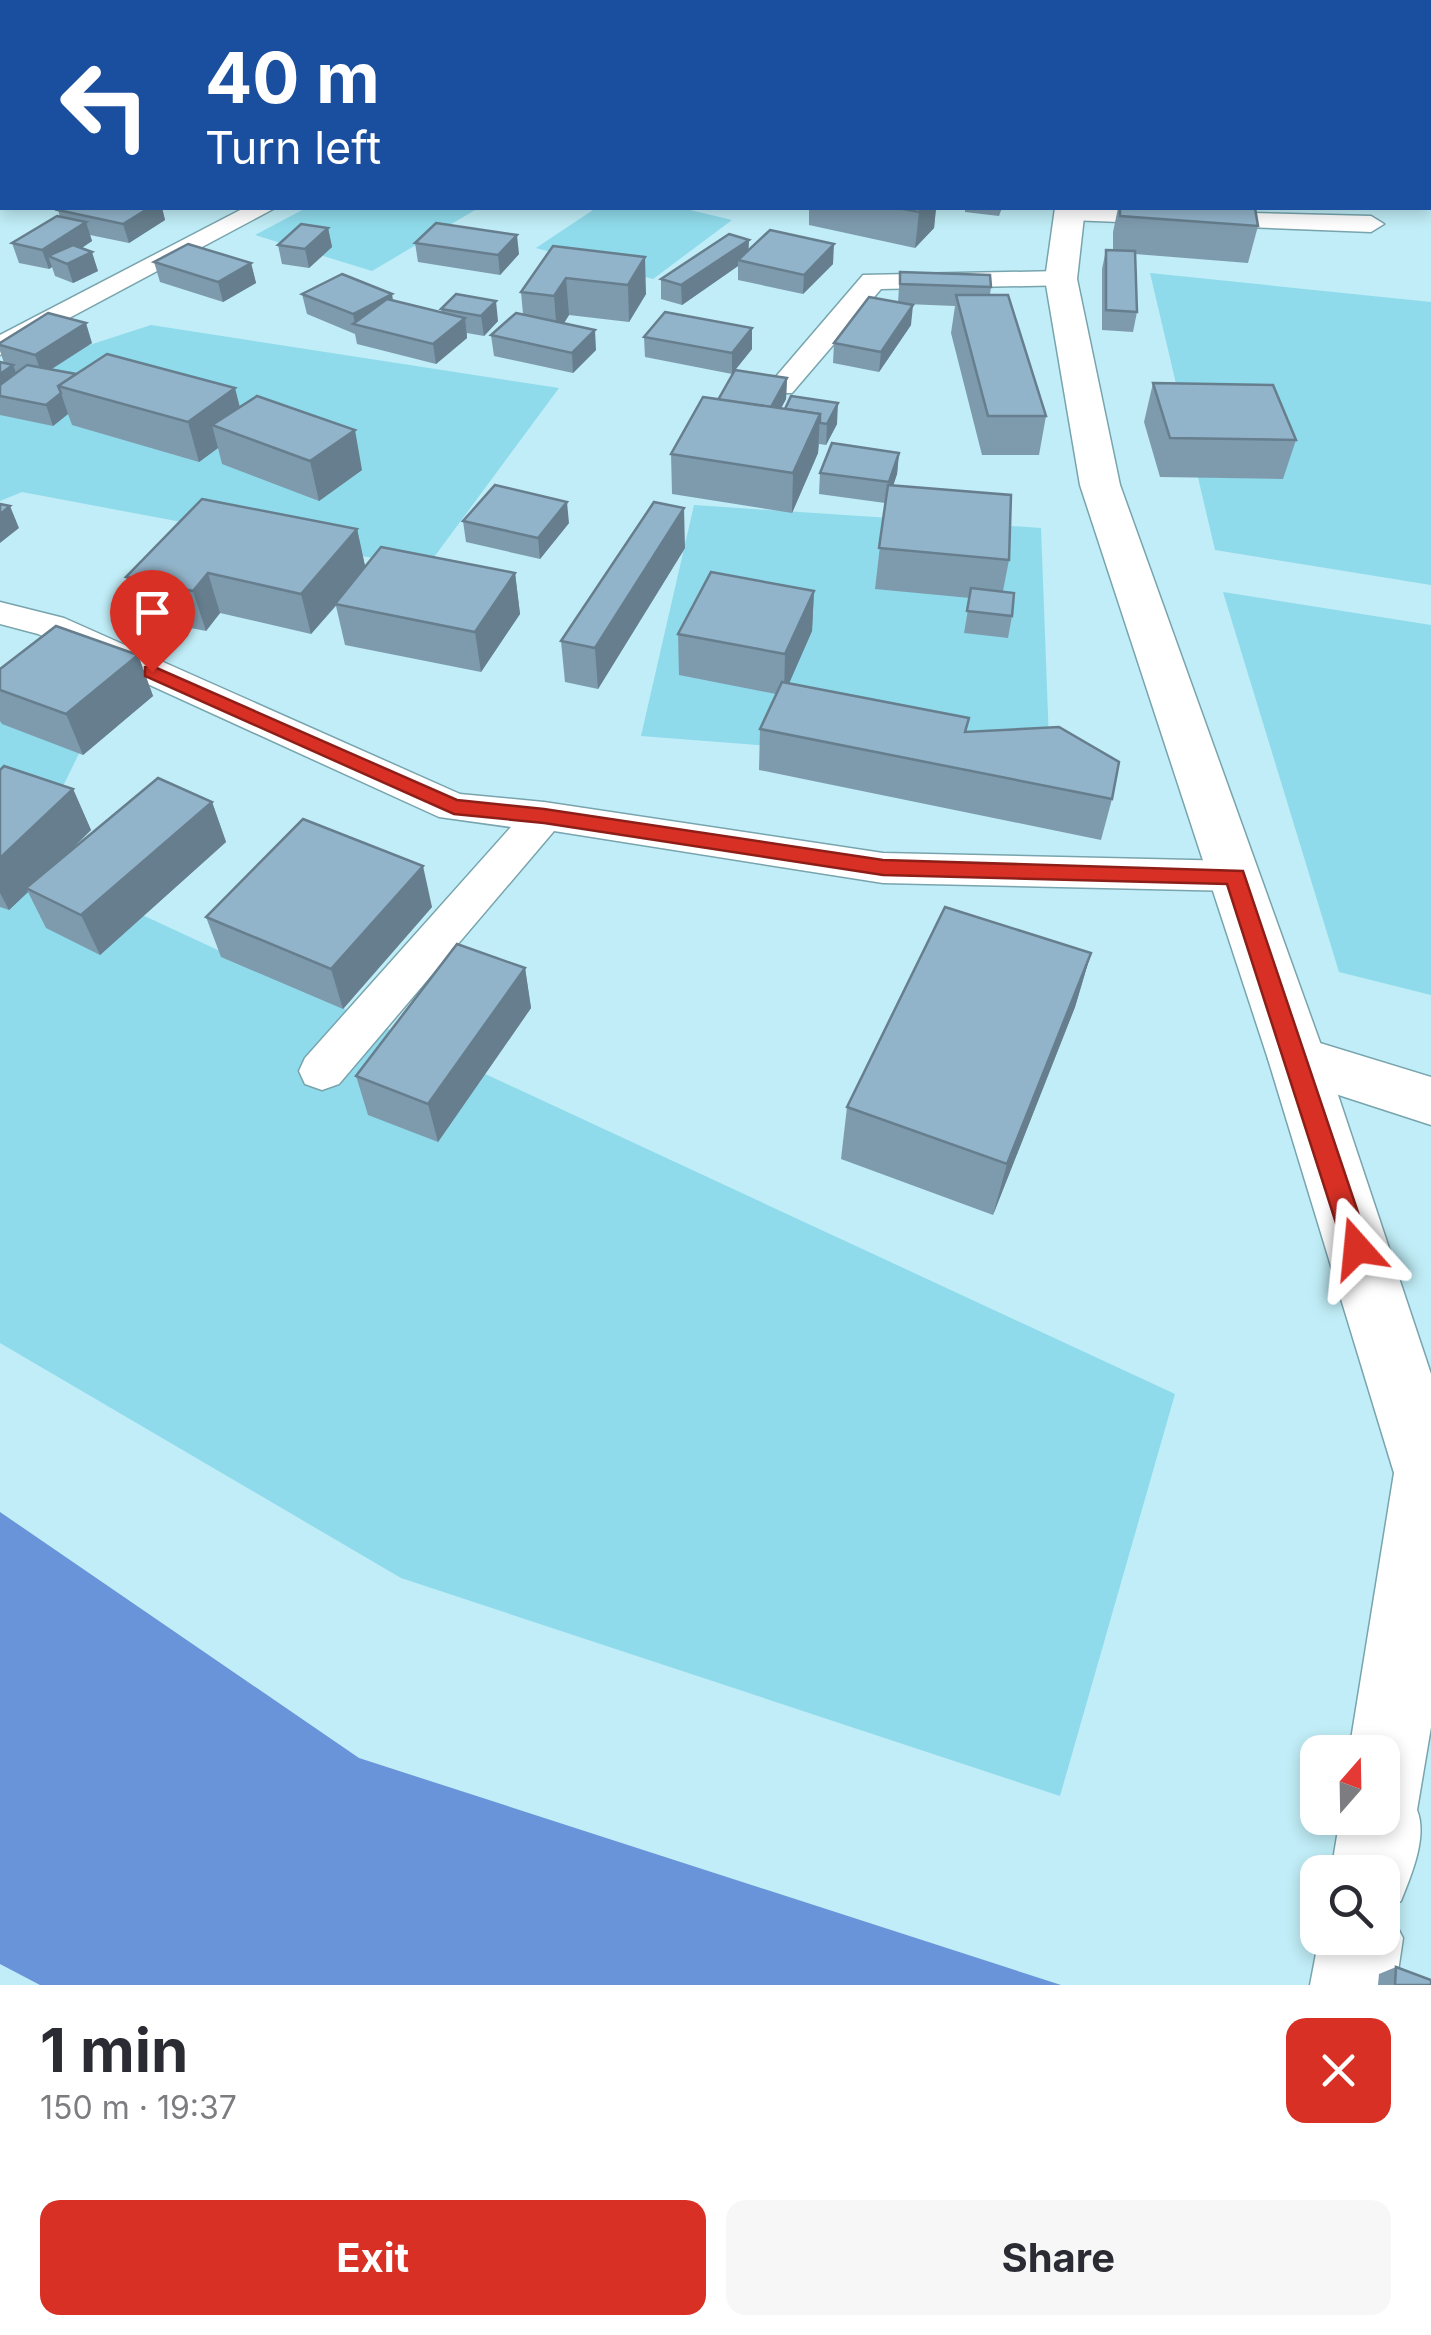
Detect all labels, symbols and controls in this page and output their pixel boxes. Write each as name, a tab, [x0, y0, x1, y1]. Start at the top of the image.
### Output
text: 40 m	[205, 35, 380, 120]
icon: left	[40, 40, 170, 170]
text: Turn left	[205, 120, 381, 175]
pin	[110, 570, 195, 673]
icon: arrive	[125, 585, 180, 640]
position arrow	[1305, 1196, 1409, 1300]
north arrow	[1300, 1735, 1400, 1835]
map controls	[1300, 1735, 1400, 1955]
button: search	[1300, 1855, 1400, 1955]
text: 1 min	[40, 2014, 188, 2086]
button: close	[1286, 2018, 1391, 2123]
text: 150 m · 19:37	[40, 2088, 237, 2127]
button: Exit	[40, 2200, 706, 2315]
button: Share	[726, 2200, 1391, 2315]

